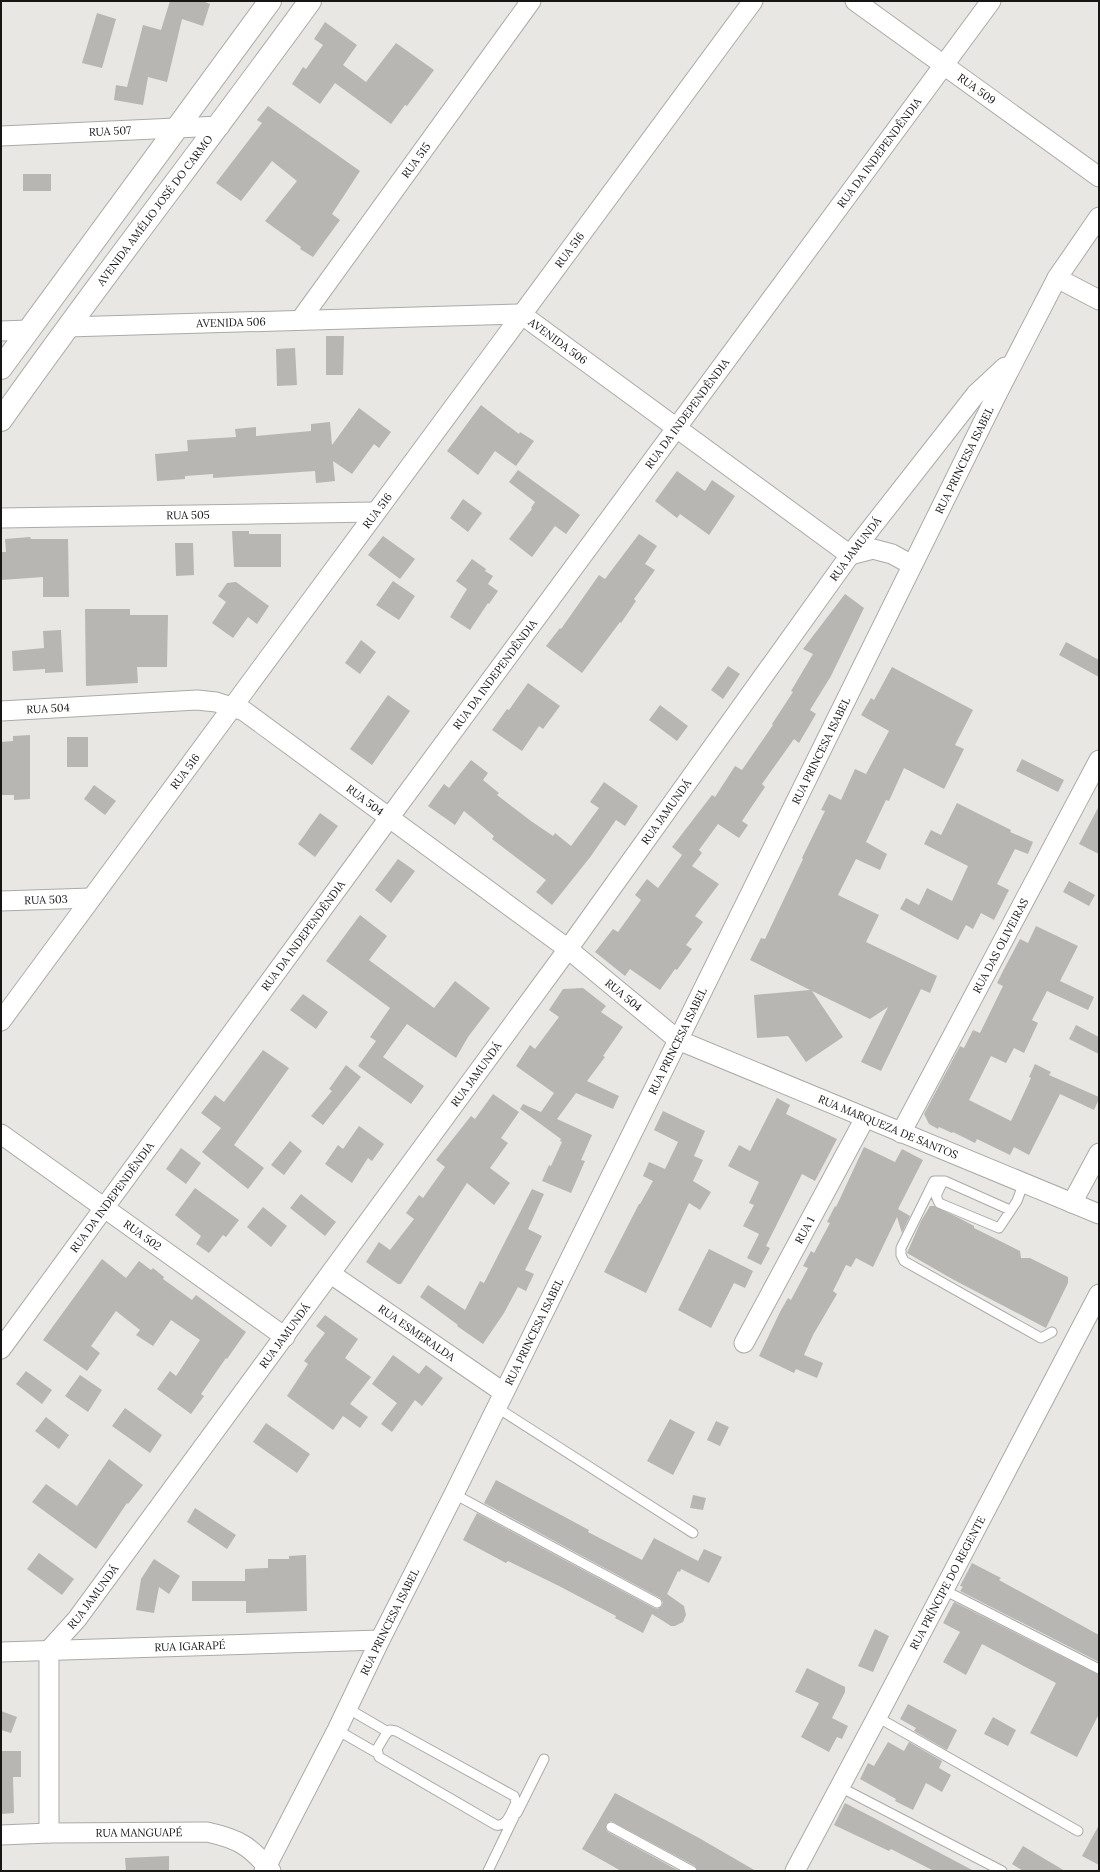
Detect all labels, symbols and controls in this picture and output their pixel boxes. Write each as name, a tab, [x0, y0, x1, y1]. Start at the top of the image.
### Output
street label: RUA 509	[955, 70, 999, 107]
street label: RUA DA INDEPENDÊNDIA	[834, 94, 925, 211]
street label: RUA 507	[88, 123, 131, 139]
street label: AVENIDA AMÉLIO JOSÉ DO CARMO	[93, 132, 216, 289]
street label: RUA 515	[398, 140, 433, 181]
street label: RUA 516	[552, 229, 587, 271]
street label: AVENIDA 506	[195, 314, 266, 330]
street label: AVENIDA 506	[525, 314, 590, 367]
street label: RUA DA INDEPENDÊNDIA	[642, 355, 733, 471]
street label: RUA PRINCESA ISABEL	[932, 404, 997, 516]
street label: RUA 516	[359, 490, 395, 531]
street label: RUA 505	[166, 508, 210, 522]
street label: RUA JAMUNDÁ	[827, 513, 885, 584]
street label: RUA DA INDEPENDÊNDIA	[450, 616, 541, 732]
street label: RUA PRINCESA ISABEL	[789, 694, 853, 807]
street label: RUA 504	[26, 700, 70, 717]
street label: RUA 516	[167, 751, 203, 792]
street label: RUA JAMUNDÁ	[638, 776, 695, 847]
street label: RUA 504	[343, 781, 387, 818]
street label: RUA DA INDEPENDÊNDIA	[258, 877, 349, 994]
street label: RUA 503	[24, 892, 68, 907]
street label: RUA DAS OLIVEIRAS	[969, 896, 1031, 996]
street label: RUA 504	[602, 976, 645, 1014]
street label: RUA PRINCESA ISABEL	[645, 985, 710, 1097]
street label: RUA JAMUNDÁ	[448, 1038, 505, 1110]
street label: RUA MARQUEZA DE SANTOS	[816, 1092, 960, 1162]
street label: RUA DA INDEPENDÊNDIA	[67, 1138, 158, 1255]
street label: RUA 1	[792, 1214, 818, 1246]
street label: RUA 502	[121, 1217, 164, 1254]
street label: RUA PRINCESA ISABEL	[502, 1275, 567, 1388]
street label: RUA JAMUNDÁ	[256, 1300, 314, 1371]
street label: RUA ESMERALDA	[376, 1302, 459, 1365]
street label: RUA PRÍNCIPE DO REGENTE	[907, 1513, 988, 1652]
street label: RUA JAMUNDÁ	[64, 1561, 122, 1632]
street label: RUA PRINCESA ISABEL	[357, 1566, 422, 1678]
street label: RUA IGARAPÉ	[154, 1638, 226, 1654]
street label: RUA MANGUAPÉ	[96, 1825, 183, 1840]

